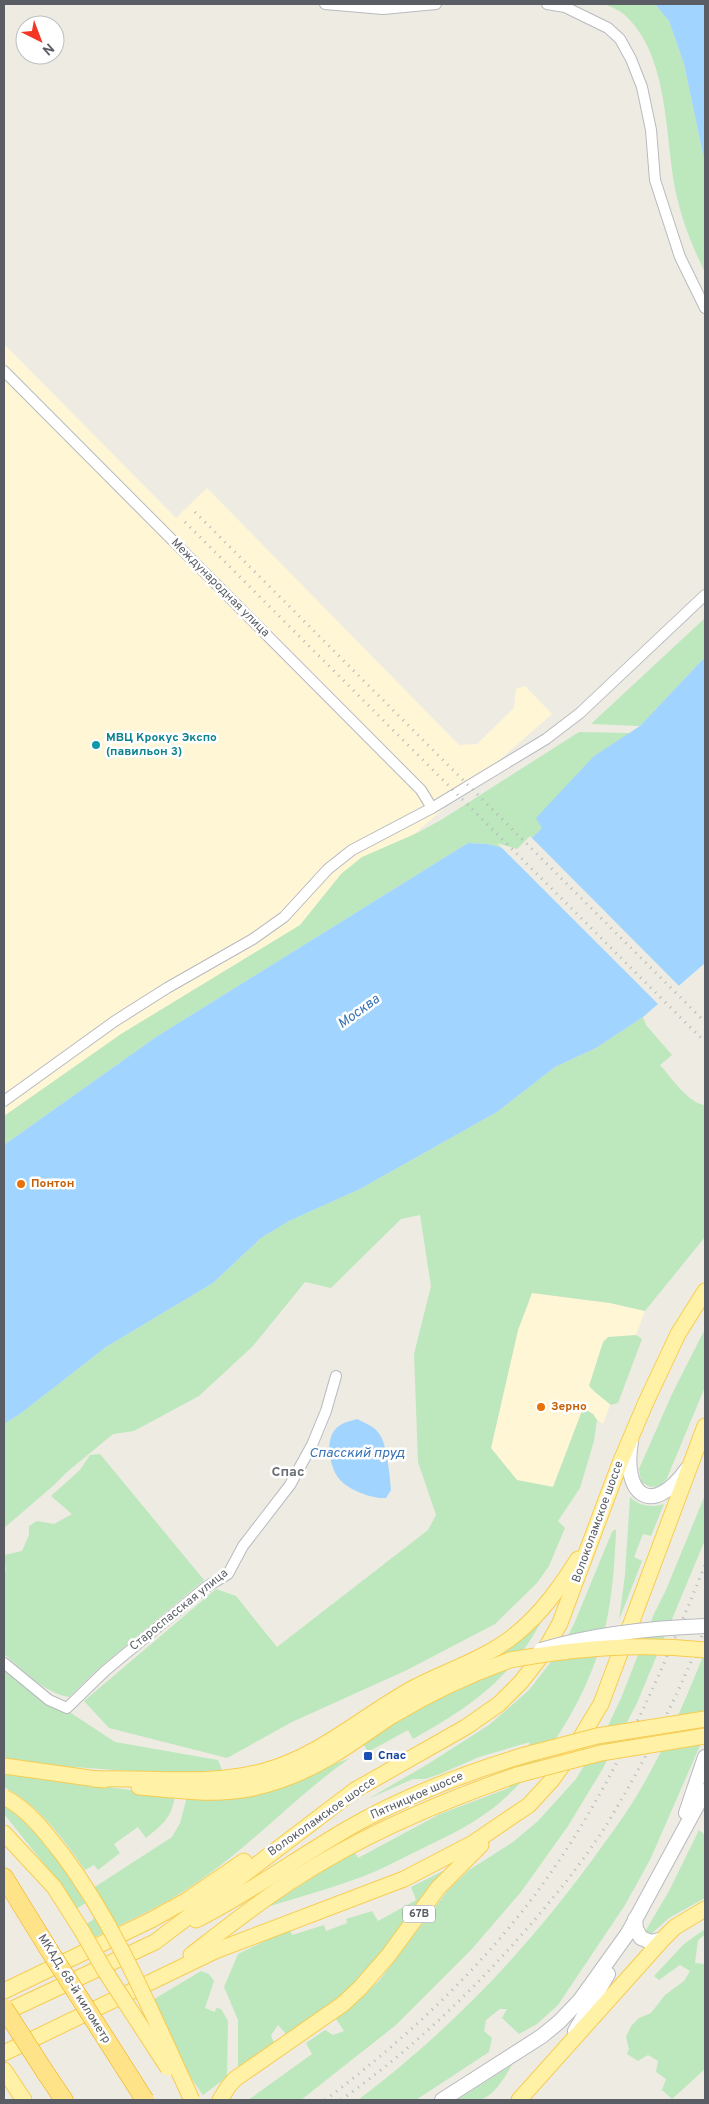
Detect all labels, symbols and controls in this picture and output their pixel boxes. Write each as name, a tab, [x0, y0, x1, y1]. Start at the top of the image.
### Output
north arrow	[15, 15, 65, 65]
text: N	[38, 39, 57, 58]
street label: Международная улица	[167, 535, 273, 641]
place label: МВЦ Крокус Экспо (павильон 3)	[106, 730, 217, 760]
marker: МВЦ Крокус Экспо (павильон 3)	[90, 739, 102, 751]
water label: Москва	[335, 991, 384, 1033]
place label: Понтон	[31, 1176, 74, 1192]
marker: Понтон	[15, 1178, 27, 1190]
place label: Зерно	[551, 1399, 587, 1415]
marker: Зерно	[535, 1401, 547, 1413]
water label: Спасский пруд	[309, 1445, 405, 1462]
street label: Волоколамское шоссе	[569, 1459, 627, 1585]
district label: Спас	[272, 1464, 304, 1481]
street label: Староспасская улица	[127, 1565, 231, 1655]
place label: Спас	[378, 1748, 406, 1764]
marker: Спас	[362, 1750, 374, 1762]
street label: Пятницкое шоссе	[368, 1768, 466, 1824]
street label: Волоколамское шоссе	[265, 1774, 379, 1860]
road number: 67B	[403, 1906, 435, 1922]
street label: МКАД, 68-й километр	[34, 1931, 114, 2047]

